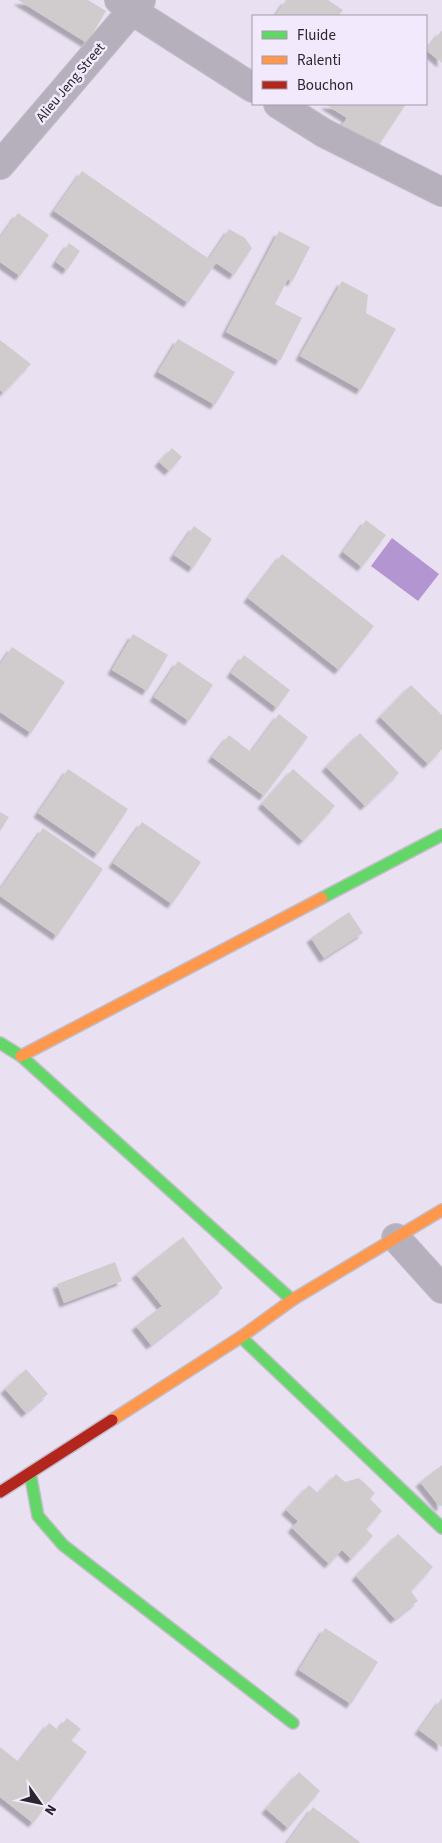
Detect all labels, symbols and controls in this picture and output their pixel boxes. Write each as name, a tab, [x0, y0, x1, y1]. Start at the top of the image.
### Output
legend	[252, 15, 427, 105]
text: Fluide	[297, 25, 336, 46]
street label: Alieu Jeng Street	[32, 38, 110, 127]
text: Ralenti	[297, 50, 341, 71]
text: Bouchon	[297, 75, 353, 96]
north arrow	[15, 1778, 65, 1828]
text: N	[39, 1800, 61, 1819]

